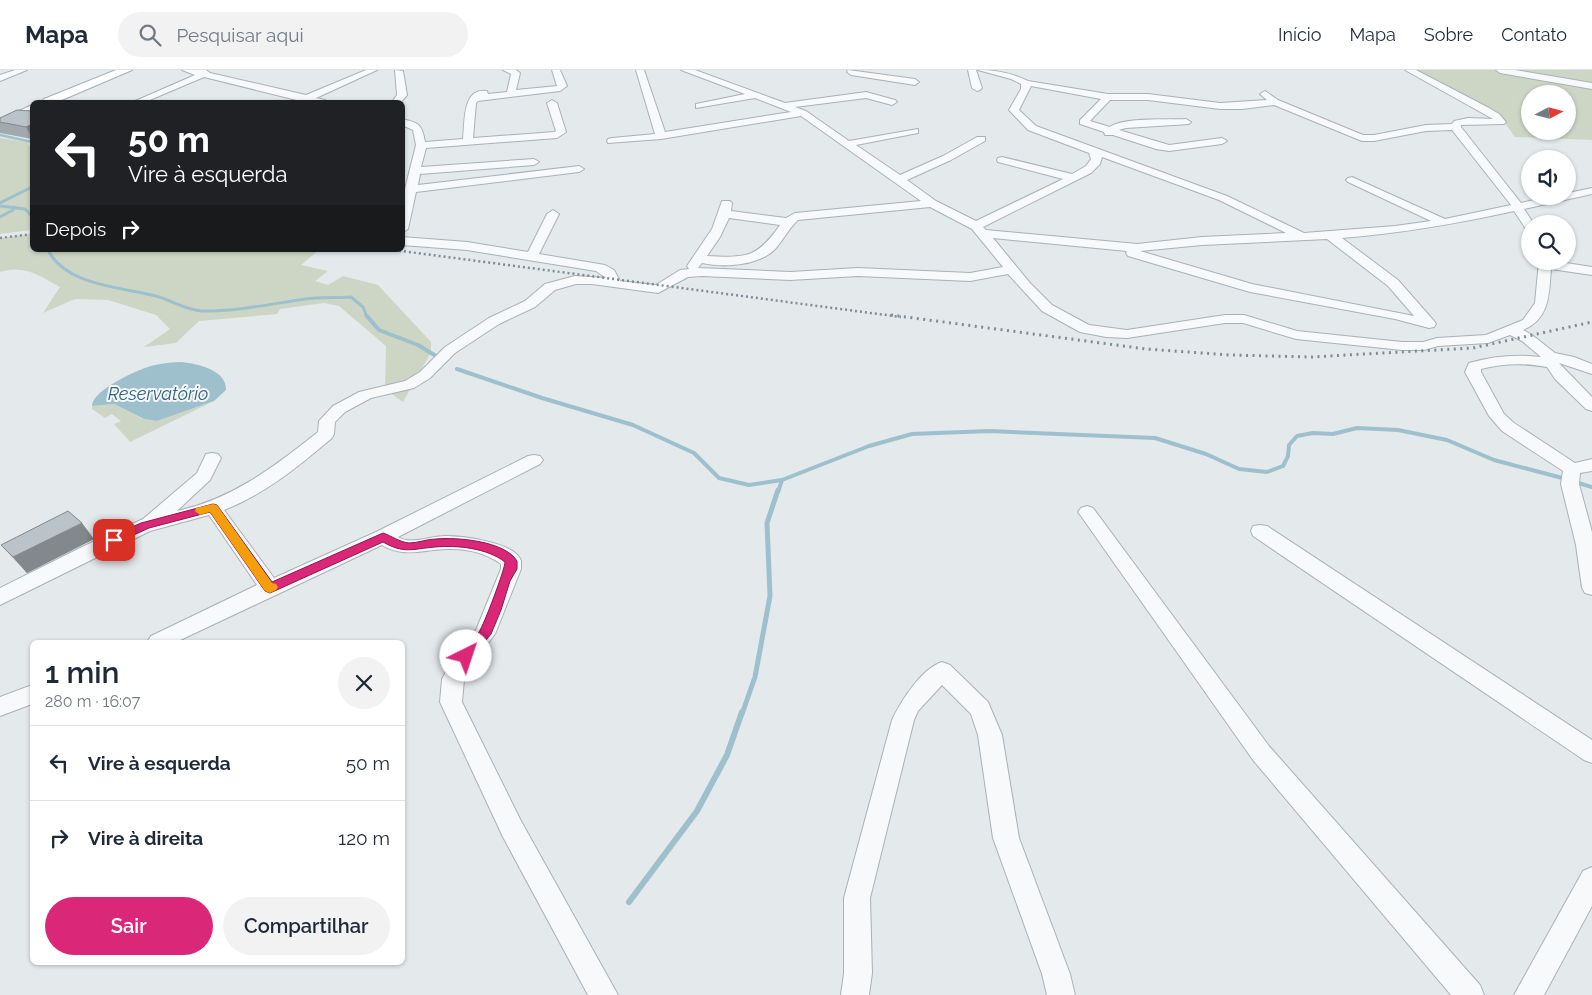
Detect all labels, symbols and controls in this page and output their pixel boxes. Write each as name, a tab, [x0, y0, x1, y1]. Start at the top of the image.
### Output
search box	[118, 12, 468, 57]
text: Mapa	[25, 20, 88, 49]
icon: search	[136, 21, 164, 49]
text: Pesquisar aqui	[176, 24, 304, 46]
text: Início	[1278, 24, 1321, 45]
text: Mapa	[1349, 24, 1396, 45]
text: Sobre	[1424, 24, 1473, 45]
text: Contato	[1501, 24, 1567, 45]
north arrow	[1521, 85, 1576, 140]
map controls	[1521, 85, 1576, 270]
text: 50 m	[128, 119, 210, 160]
icon: left	[45, 120, 110, 185]
button: sound	[1521, 150, 1576, 205]
text: Vire à esquerda	[128, 161, 287, 187]
icon: right	[116, 215, 144, 243]
button: search	[1521, 215, 1576, 270]
text: Depois	[45, 218, 106, 240]
water label: Reservatório	[108, 383, 208, 404]
pin	[93, 519, 135, 561]
icon: arrive	[100, 526, 128, 554]
position arrow	[439, 629, 491, 681]
text: 1 min	[45, 655, 120, 690]
button: close	[338, 657, 390, 709]
text: 280 m · 16:07	[45, 692, 140, 711]
icon: left	[45, 749, 73, 777]
text: Vire à esquerda	[88, 752, 231, 774]
text: 50 m	[346, 752, 390, 774]
icon: right	[45, 824, 73, 852]
text: Vire à direita	[88, 827, 203, 849]
text: 120 m	[338, 827, 390, 849]
button: Sair	[45, 897, 213, 955]
button: Compartilhar	[223, 897, 390, 955]

